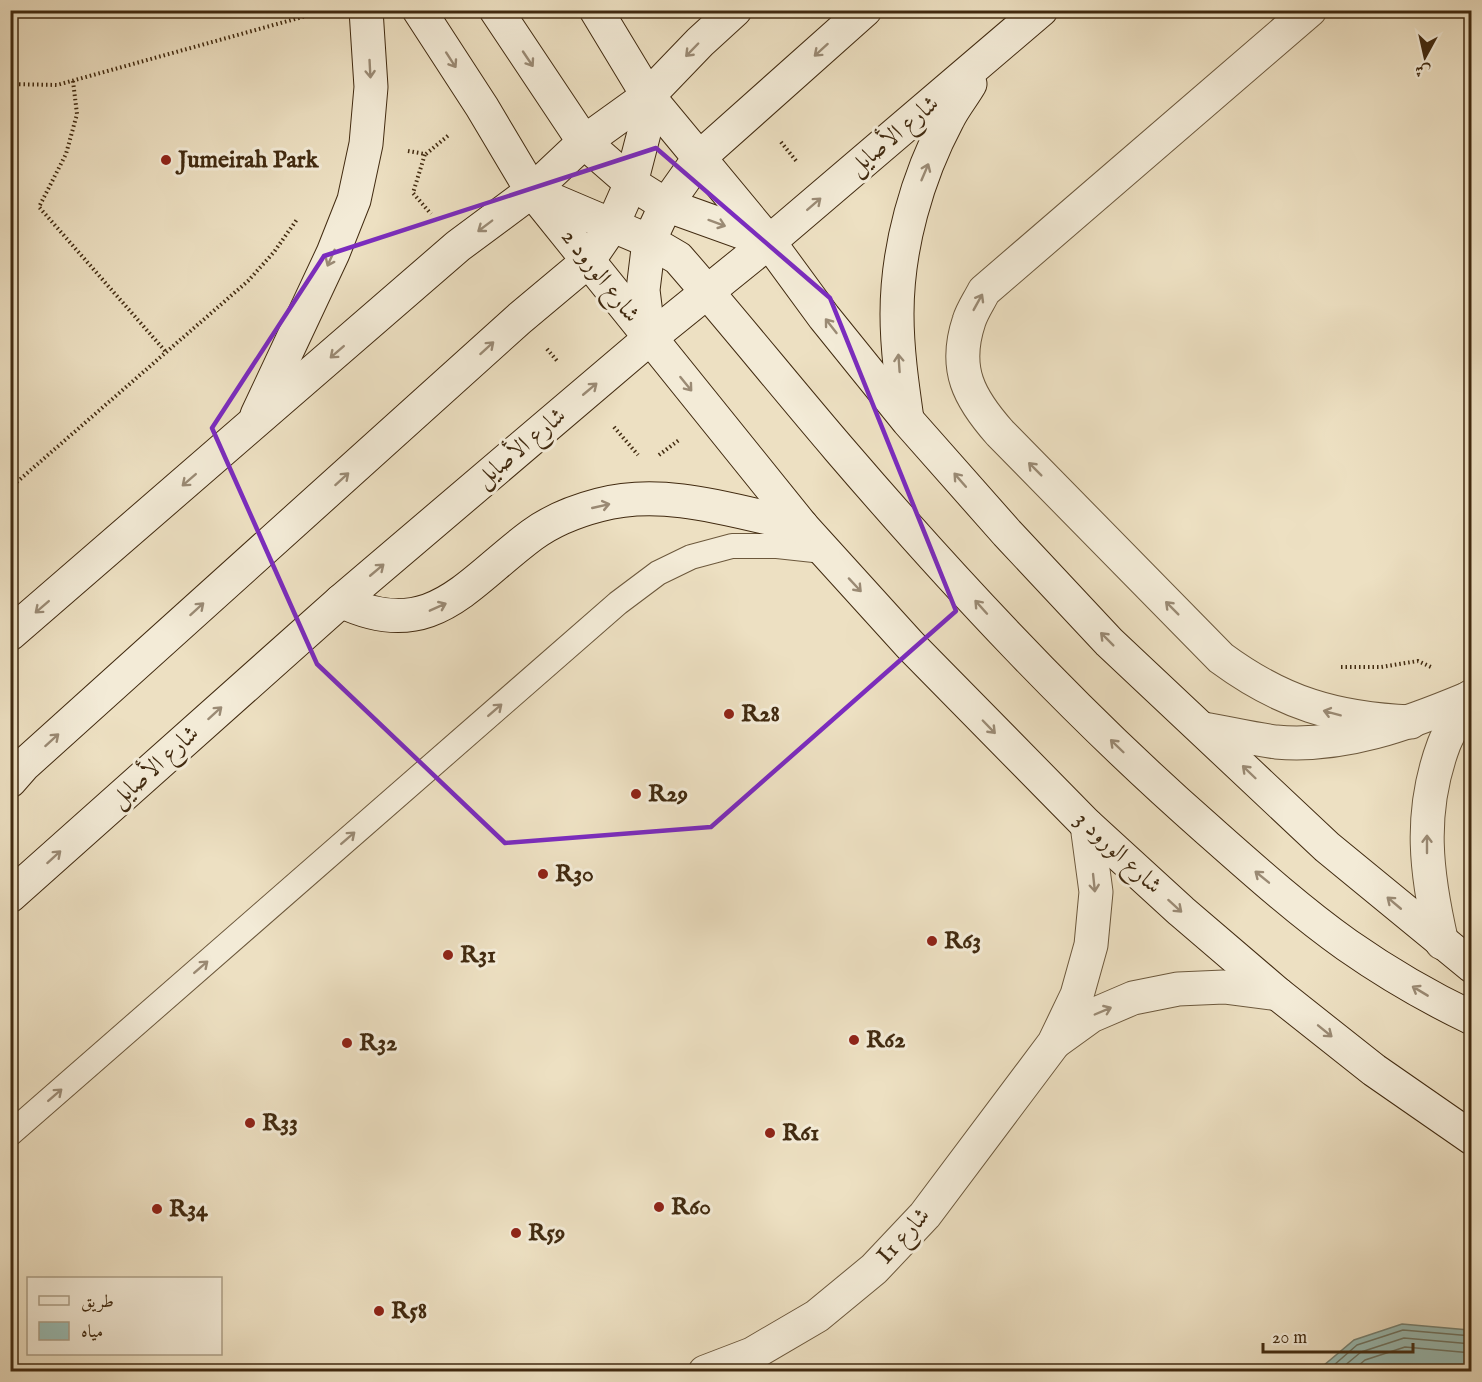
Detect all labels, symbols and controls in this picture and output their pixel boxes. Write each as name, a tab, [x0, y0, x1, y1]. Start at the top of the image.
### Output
north arrow	[1395, 27, 1455, 87]
one-way arrow	[685, 42, 699, 57]
one-way arrow	[814, 43, 829, 57]
one-way arrow	[444, 51, 457, 68]
one-way arrow	[522, 51, 534, 67]
one-way arrow	[365, 58, 376, 78]
text: ش	[1414, 59, 1432, 81]
street label: شارع الأصايل	[841, 87, 948, 185]
place label: Jumeirah Park	[175, 145, 320, 176]
marker: Jumeirah Park	[159, 153, 173, 167]
one-way arrow	[920, 163, 931, 181]
one-way arrow	[806, 197, 821, 211]
one-way arrow	[708, 219, 726, 230]
one-way arrow	[478, 220, 494, 232]
street label: شارع الورود 2	[551, 223, 646, 331]
one-way arrow	[325, 248, 336, 266]
one-way arrow	[973, 294, 985, 311]
one-way arrow	[825, 319, 838, 335]
one-way arrow	[479, 341, 494, 355]
one-way arrow	[330, 345, 345, 359]
one-way arrow	[894, 354, 905, 374]
one-way arrow	[679, 376, 693, 391]
one-way arrow	[582, 382, 597, 396]
street label: شارع الأصايل	[468, 399, 575, 497]
one-way arrow	[1028, 461, 1043, 476]
one-way arrow	[334, 472, 349, 486]
one-way arrow	[182, 473, 197, 487]
one-way arrow	[953, 473, 967, 488]
one-way arrow	[591, 499, 610, 511]
one-way arrow	[369, 564, 385, 577]
one-way arrow	[848, 578, 862, 593]
one-way arrow	[974, 600, 988, 615]
one-way arrow	[1165, 600, 1179, 615]
one-way arrow	[34, 601, 50, 614]
one-way arrow	[428, 601, 446, 613]
one-way arrow	[189, 602, 204, 616]
one-way arrow	[1099, 631, 1114, 646]
place label: R28	[741, 699, 780, 730]
one-way arrow	[487, 703, 502, 717]
one-way arrow	[208, 706, 223, 720]
marker: R28	[722, 707, 736, 721]
one-way arrow	[1323, 707, 1342, 718]
street label: شارع الأصايل	[102, 717, 208, 817]
one-way arrow	[982, 719, 996, 734]
one-way arrow	[44, 733, 59, 747]
one-way arrow	[1110, 739, 1125, 754]
one-way arrow	[1242, 765, 1257, 779]
place label: R29	[648, 779, 688, 810]
marker: R29	[629, 787, 643, 801]
street label: شارع الورود 3	[1066, 805, 1168, 904]
one-way arrow	[340, 832, 356, 845]
one-way arrow	[1421, 834, 1433, 854]
one-way arrow	[46, 850, 61, 864]
place label: R30	[555, 859, 594, 890]
marker: R30	[536, 867, 550, 881]
one-way arrow	[1254, 870, 1270, 883]
one-way arrow	[1089, 873, 1100, 893]
one-way arrow	[1386, 896, 1402, 909]
one-way arrow	[1167, 899, 1182, 913]
place label: R63	[944, 926, 981, 957]
marker: R63	[925, 934, 939, 948]
place label: R31	[460, 940, 496, 971]
marker: R31	[441, 948, 455, 962]
one-way arrow	[193, 960, 208, 974]
one-way arrow	[1412, 985, 1429, 997]
one-way arrow	[1093, 1005, 1111, 1017]
one-way arrow	[1316, 1024, 1332, 1037]
place label: R62	[866, 1025, 906, 1056]
place label: R32	[359, 1028, 397, 1059]
marker: R62	[847, 1033, 861, 1047]
marker: R32	[340, 1036, 354, 1050]
one-way arrow	[47, 1088, 62, 1102]
place label: R33	[262, 1108, 298, 1139]
marker: R33	[243, 1116, 257, 1130]
place label: R61	[782, 1118, 819, 1149]
marker: R61	[763, 1126, 777, 1140]
place label: R60	[671, 1192, 711, 1223]
place label: R34	[169, 1194, 209, 1225]
marker: R60	[652, 1200, 666, 1214]
street label: I1 شارع	[870, 1201, 940, 1273]
marker: R34	[150, 1202, 164, 1216]
place label: R59	[528, 1218, 565, 1249]
marker: R59	[509, 1226, 523, 1240]
legend	[27, 1277, 222, 1355]
text: طريق	[81, 1291, 114, 1314]
place label: R58	[391, 1296, 427, 1327]
marker: R58	[372, 1304, 386, 1318]
scale bar	[1263, 1316, 1413, 1354]
text: مياه	[81, 1321, 103, 1344]
text: 20 m	[1272, 1327, 1307, 1350]

